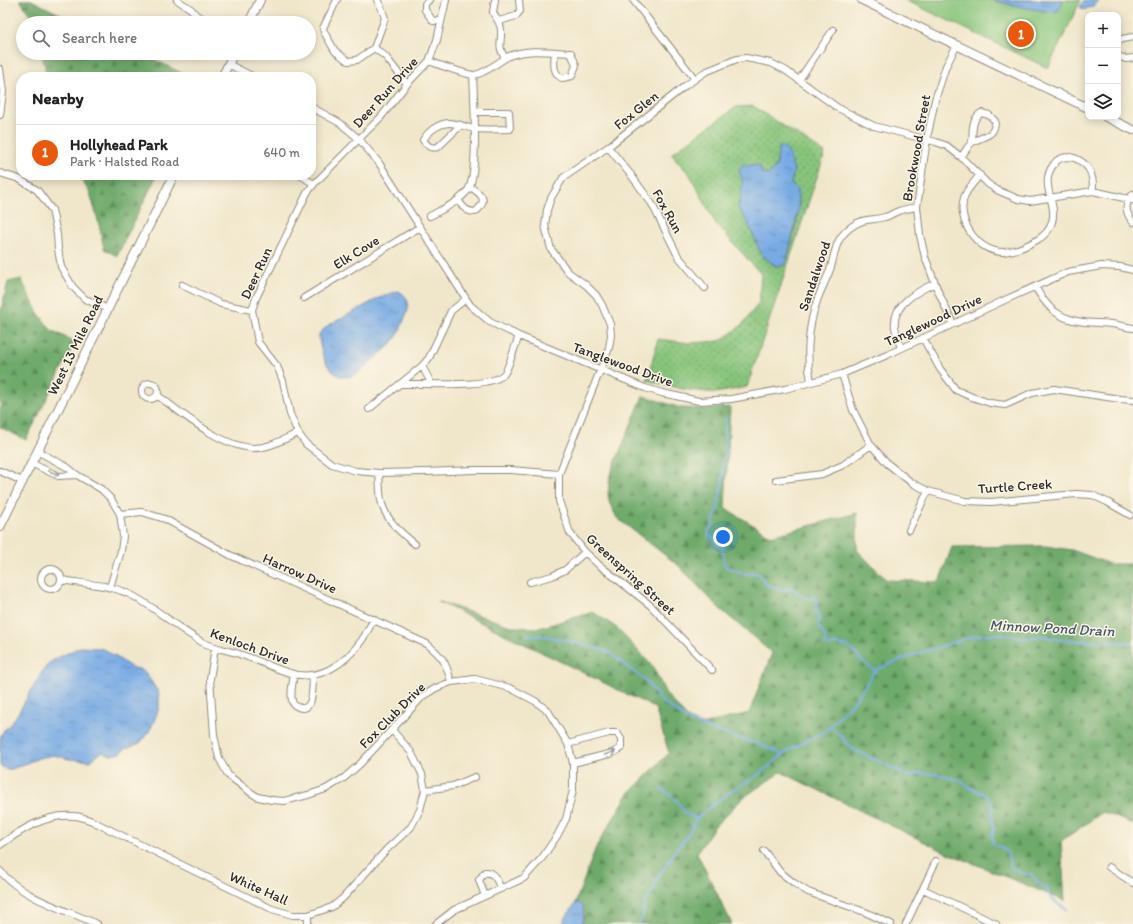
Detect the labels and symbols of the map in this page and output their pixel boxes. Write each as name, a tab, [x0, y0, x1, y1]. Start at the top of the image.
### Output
pin: 1	[1008, 19, 1034, 49]
street label: Deer Run Drive	[349, 53, 422, 131]
street label: Fox Glen	[611, 87, 662, 133]
street label: Brookwood Street	[899, 93, 934, 203]
street label: Fox Run	[649, 186, 687, 237]
street label: Elk Cove	[330, 231, 383, 273]
street label: Sandalwood	[795, 239, 835, 313]
street label: Deer Run	[237, 244, 276, 302]
street label: Tanglewood Drive	[882, 290, 985, 350]
street label: West 13 Mile Road	[44, 292, 107, 398]
street label: Tanglewood Drive	[570, 338, 676, 391]
one-way arrow	[47, 470, 59, 478]
street label: Turtle Creek	[977, 475, 1053, 498]
your location	[713, 527, 733, 547]
street label: Greenspring Street	[583, 530, 679, 619]
street label: Harrow Drive	[260, 550, 340, 597]
water label: Minnow Pond Drain	[989, 616, 1115, 640]
street label: Kenloch Drive	[208, 624, 292, 669]
street label: Fox Club Drive	[356, 679, 429, 752]
one-way arrow	[604, 748, 616, 756]
street label: White Hall	[227, 868, 291, 909]

